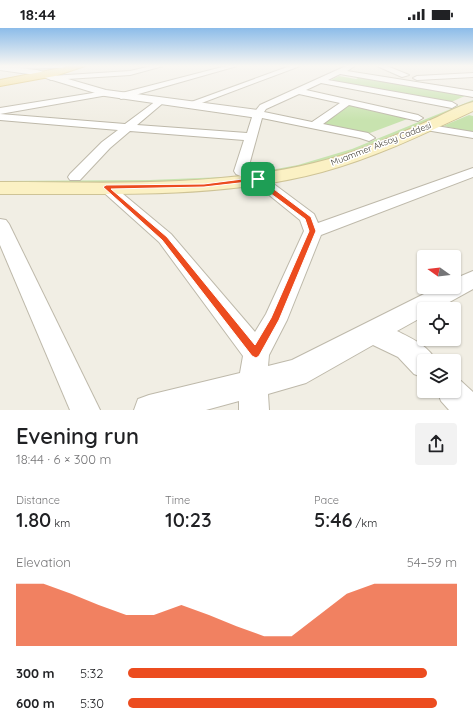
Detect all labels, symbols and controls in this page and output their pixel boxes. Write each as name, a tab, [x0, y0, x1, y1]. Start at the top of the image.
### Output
text: 18:44	[20, 5, 56, 24]
street label: Muammer Aksoy Caddesi	[329, 119, 433, 168]
pin	[241, 162, 275, 196]
icon: arrive	[247, 168, 269, 190]
north arrow	[417, 250, 461, 294]
map controls	[417, 250, 461, 398]
button: locate	[417, 302, 461, 346]
button: layers	[417, 354, 461, 398]
text: Evening run	[16, 422, 139, 450]
button: share	[415, 423, 457, 465]
text: 18:44 · 6 × 300 m	[16, 451, 111, 467]
text: Distance	[16, 493, 60, 507]
text: Time	[165, 493, 190, 507]
text: Pace	[314, 493, 339, 507]
text: 1.80	[16, 507, 51, 532]
text: 10:23	[165, 507, 212, 532]
text: 5:46	[314, 507, 353, 532]
text: km	[51, 516, 70, 530]
text: /km	[353, 516, 377, 530]
text: Elevation	[16, 554, 71, 570]
text: 54–59 m	[407, 554, 457, 570]
text: 300 m	[16, 665, 55, 681]
text: 5:32	[80, 665, 104, 681]
text: 600 m	[16, 695, 55, 711]
text: 5:30	[80, 695, 104, 711]

